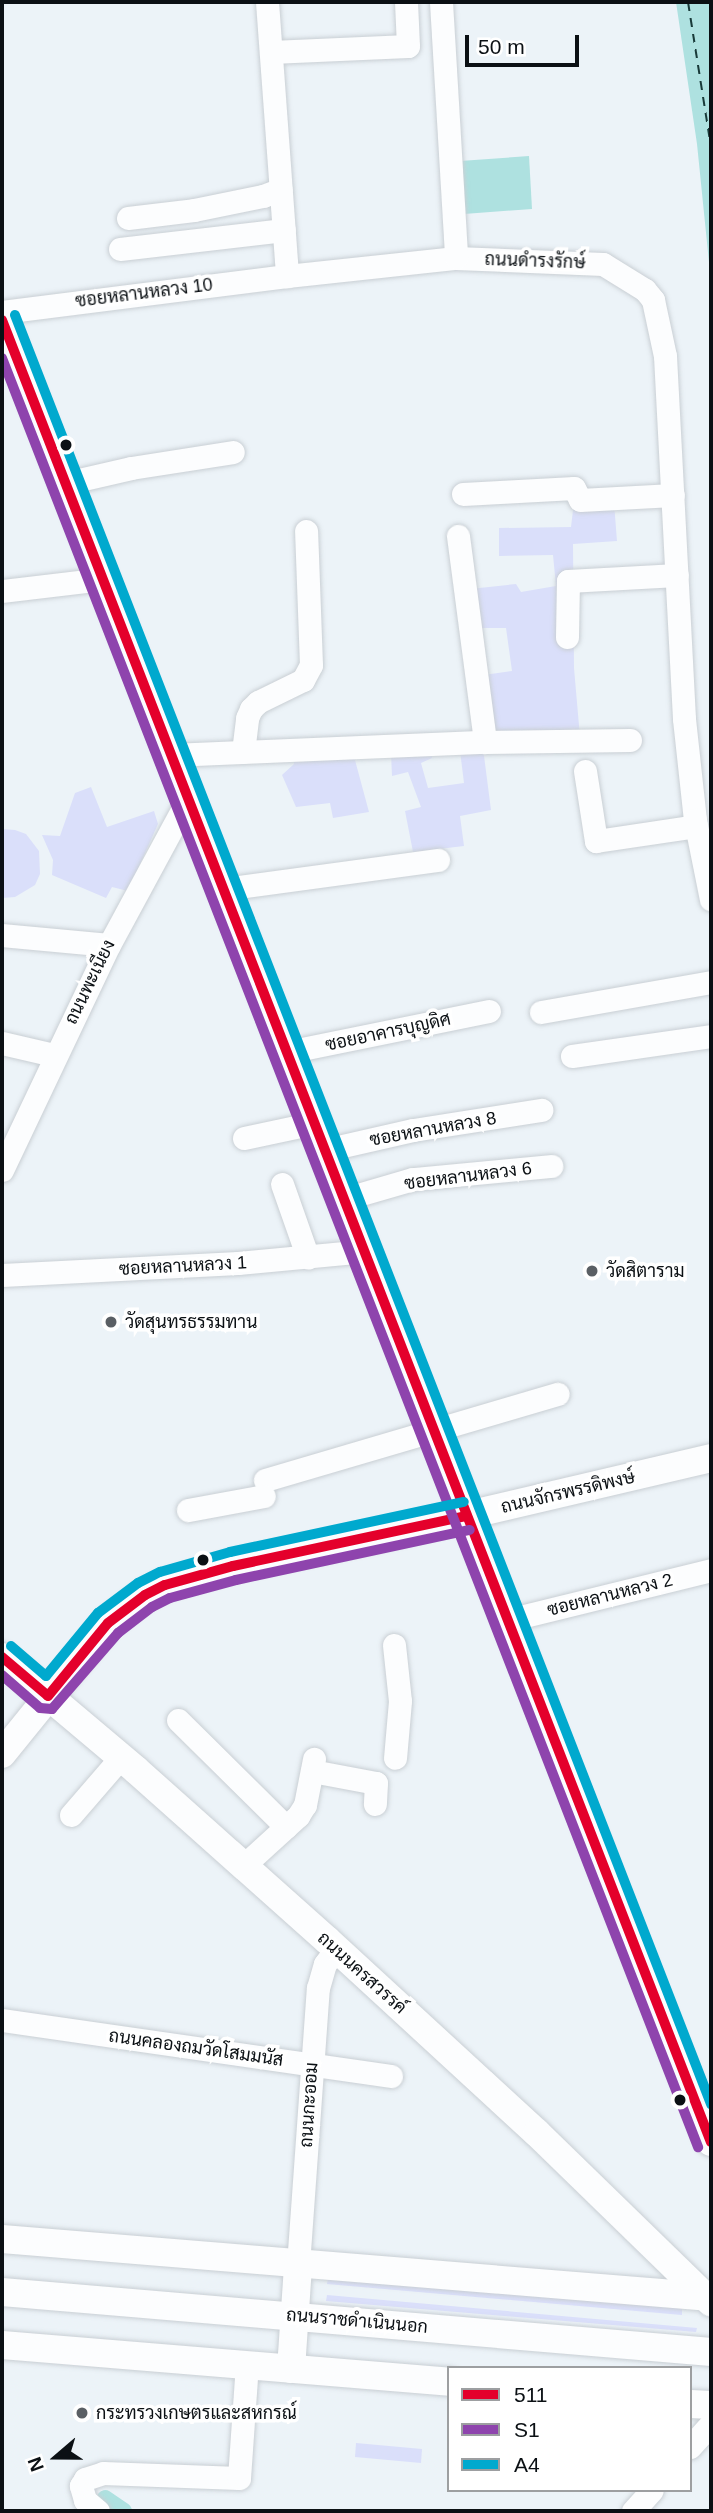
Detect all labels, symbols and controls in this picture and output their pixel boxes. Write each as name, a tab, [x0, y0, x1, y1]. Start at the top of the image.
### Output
scale bar	[468, 21, 582, 65]
text: 50 m	[478, 35, 525, 58]
street label: ถนนดำรงรักษ์	[484, 248, 586, 274]
street label: ซอยหลานหลวง 10	[74, 274, 214, 312]
unlabelled marker	[59, 438, 73, 452]
street label: ถนนพะเนียง	[60, 936, 120, 1028]
street label: ซอยอาคารบุญดิศ	[323, 1008, 453, 1056]
street label: ซอยหลานหลวง 8	[368, 1107, 498, 1151]
street label: ซอยหลานหลวง 6	[403, 1157, 533, 1195]
street label: ซอยหลานหลวง 1	[118, 1252, 248, 1280]
place label: วัดสิตาราม	[606, 1260, 684, 1282]
marker: วัดสิตาราม	[584, 1263, 600, 1279]
place label: วัดสุนทรธรรมทาน	[125, 1311, 258, 1333]
marker: วัดสุนทรธรรมทาน	[103, 1314, 119, 1330]
street label: ถนนจักรพรรดิพงษ์	[499, 1466, 637, 1518]
unlabelled marker	[196, 1553, 210, 1567]
street label: ซอยหลานหลวง 2	[545, 1569, 675, 1621]
street label: ถนนนครสวรรค์	[313, 1927, 411, 2019]
street label: ถนนคลองถมวัดโสมมนัส	[107, 2025, 285, 2071]
street label: ถนนกะออม	[295, 2062, 323, 2148]
unlabelled marker	[673, 2093, 687, 2107]
street label: ถนนราชดำเนินนอก	[285, 2304, 429, 2338]
legend	[447, 2366, 692, 2492]
text: 511	[514, 2383, 547, 2406]
place label: กระทรวงเกษตรและสหกรณ์	[96, 2402, 297, 2424]
marker: กระทรวงเกษตรและสหกรณ์	[74, 2405, 90, 2421]
text: S1	[514, 2418, 540, 2441]
north arrow	[21, 2422, 91, 2492]
text: A4	[514, 2453, 540, 2476]
text: N	[24, 2454, 48, 2474]

